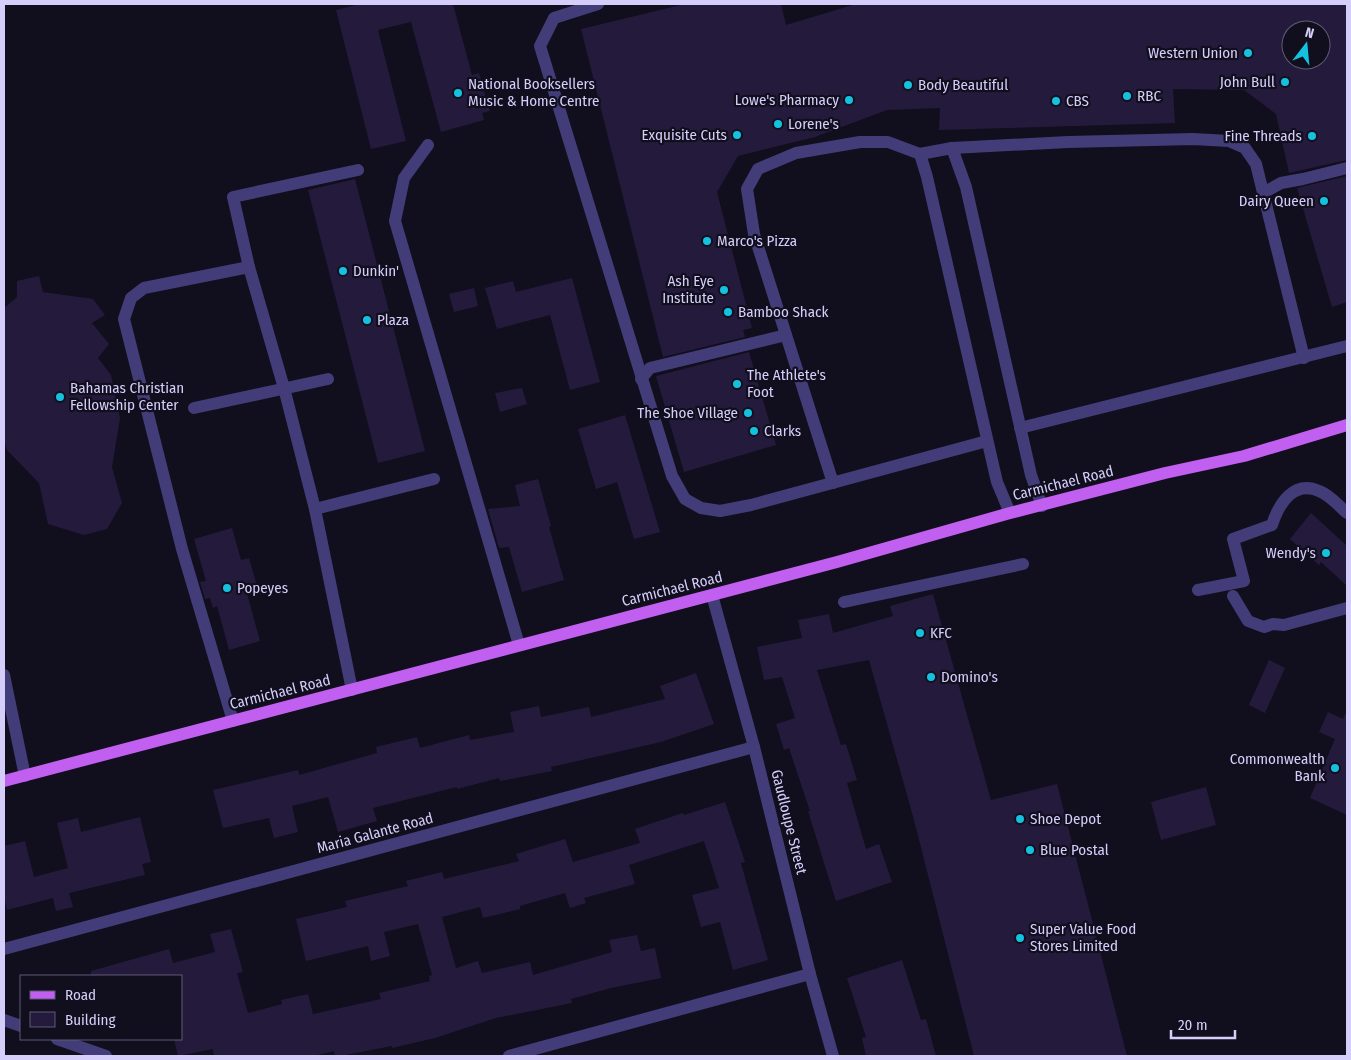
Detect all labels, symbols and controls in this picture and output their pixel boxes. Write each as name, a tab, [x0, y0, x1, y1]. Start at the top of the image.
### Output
north arrow	[1281, 20, 1331, 70]
text: N	[1303, 24, 1316, 42]
place label: Western Union	[1148, 44, 1238, 62]
marker: Western Union	[1242, 47, 1254, 59]
place label: John Bull	[1220, 73, 1275, 91]
place label: National Booksellers Music & Home Centre	[468, 75, 599, 110]
place label: Body Beautiful	[918, 76, 1008, 94]
marker: John Bull	[1279, 76, 1291, 88]
marker: Body Beautiful	[902, 79, 914, 91]
marker: National Booksellers Music & Home Centre	[452, 87, 464, 99]
place label: RBC	[1137, 87, 1161, 105]
marker: RBC	[1121, 90, 1133, 102]
place label: Lowe's Pharmacy	[735, 91, 839, 109]
place label: CBS	[1066, 92, 1089, 110]
marker: Lowe's Pharmacy	[843, 94, 855, 106]
marker: CBS	[1050, 95, 1062, 107]
place label: Lorene's	[788, 115, 839, 133]
marker: Lorene's	[772, 118, 784, 130]
place label: Exquisite Cuts	[642, 126, 727, 144]
place label: Fine Threads	[1225, 127, 1302, 145]
marker: Exquisite Cuts	[731, 129, 743, 141]
marker: Fine Threads	[1306, 130, 1318, 142]
place label: Dairy Queen	[1239, 192, 1314, 210]
marker: Dairy Queen	[1318, 195, 1330, 207]
place label: Marco's Pizza	[717, 232, 797, 250]
marker: Marco's Pizza	[701, 235, 713, 247]
place label: Dunkin'	[353, 262, 399, 280]
marker: Dunkin'	[337, 265, 349, 277]
place label: Ash Eye Institute	[662, 272, 714, 307]
marker: Ash Eye Institute	[718, 284, 730, 296]
place label: Bamboo Shack	[738, 303, 828, 321]
marker: Bamboo Shack	[722, 306, 734, 318]
place label: Plaza	[377, 311, 409, 329]
marker: Plaza	[361, 314, 373, 326]
place label: The Athlete's Foot	[747, 366, 826, 401]
marker: The Athlete's Foot	[731, 378, 743, 390]
place label: Bahamas Christian Fellowship Center	[70, 379, 184, 414]
marker: Bahamas Christian Fellowship Center	[54, 391, 66, 403]
place label: The Shoe Village	[637, 404, 738, 422]
marker: The Shoe Village	[742, 407, 754, 419]
place label: Clarks	[764, 422, 801, 440]
marker: Clarks	[748, 425, 760, 437]
street label: Carmichael Road	[1011, 462, 1115, 504]
place label: Wendy's	[1266, 544, 1316, 562]
marker: Wendy's	[1320, 547, 1332, 559]
street label: Carmichael Road	[620, 568, 724, 610]
place label: Popeyes	[237, 579, 288, 597]
marker: Popeyes	[221, 582, 233, 594]
place label: KFC	[930, 624, 952, 642]
marker: KFC	[914, 627, 926, 639]
place label: Domino's	[941, 668, 998, 686]
street label: Carmichael Road	[228, 671, 332, 713]
marker: Domino's	[925, 671, 937, 683]
place label: Commonwealth Bank	[1230, 750, 1325, 785]
marker: Commonwealth Bank	[1329, 762, 1341, 774]
street label: Gaudloupe Street	[767, 768, 811, 876]
street label: Maria Galante Road	[315, 809, 435, 857]
place label: Shoe Depot	[1030, 810, 1101, 828]
marker: Shoe Depot	[1014, 813, 1026, 825]
place label: Blue Postal	[1040, 841, 1109, 859]
marker: Blue Postal	[1024, 844, 1036, 856]
place label: Super Value Food Stores Limited	[1030, 920, 1136, 955]
marker: Super Value Food Stores Limited	[1014, 932, 1026, 944]
legend	[20, 975, 182, 1040]
text: Road	[65, 986, 96, 1004]
scale bar	[1171, 1008, 1235, 1040]
text: Building	[65, 1011, 116, 1029]
text: 20 m	[1178, 1016, 1208, 1034]

